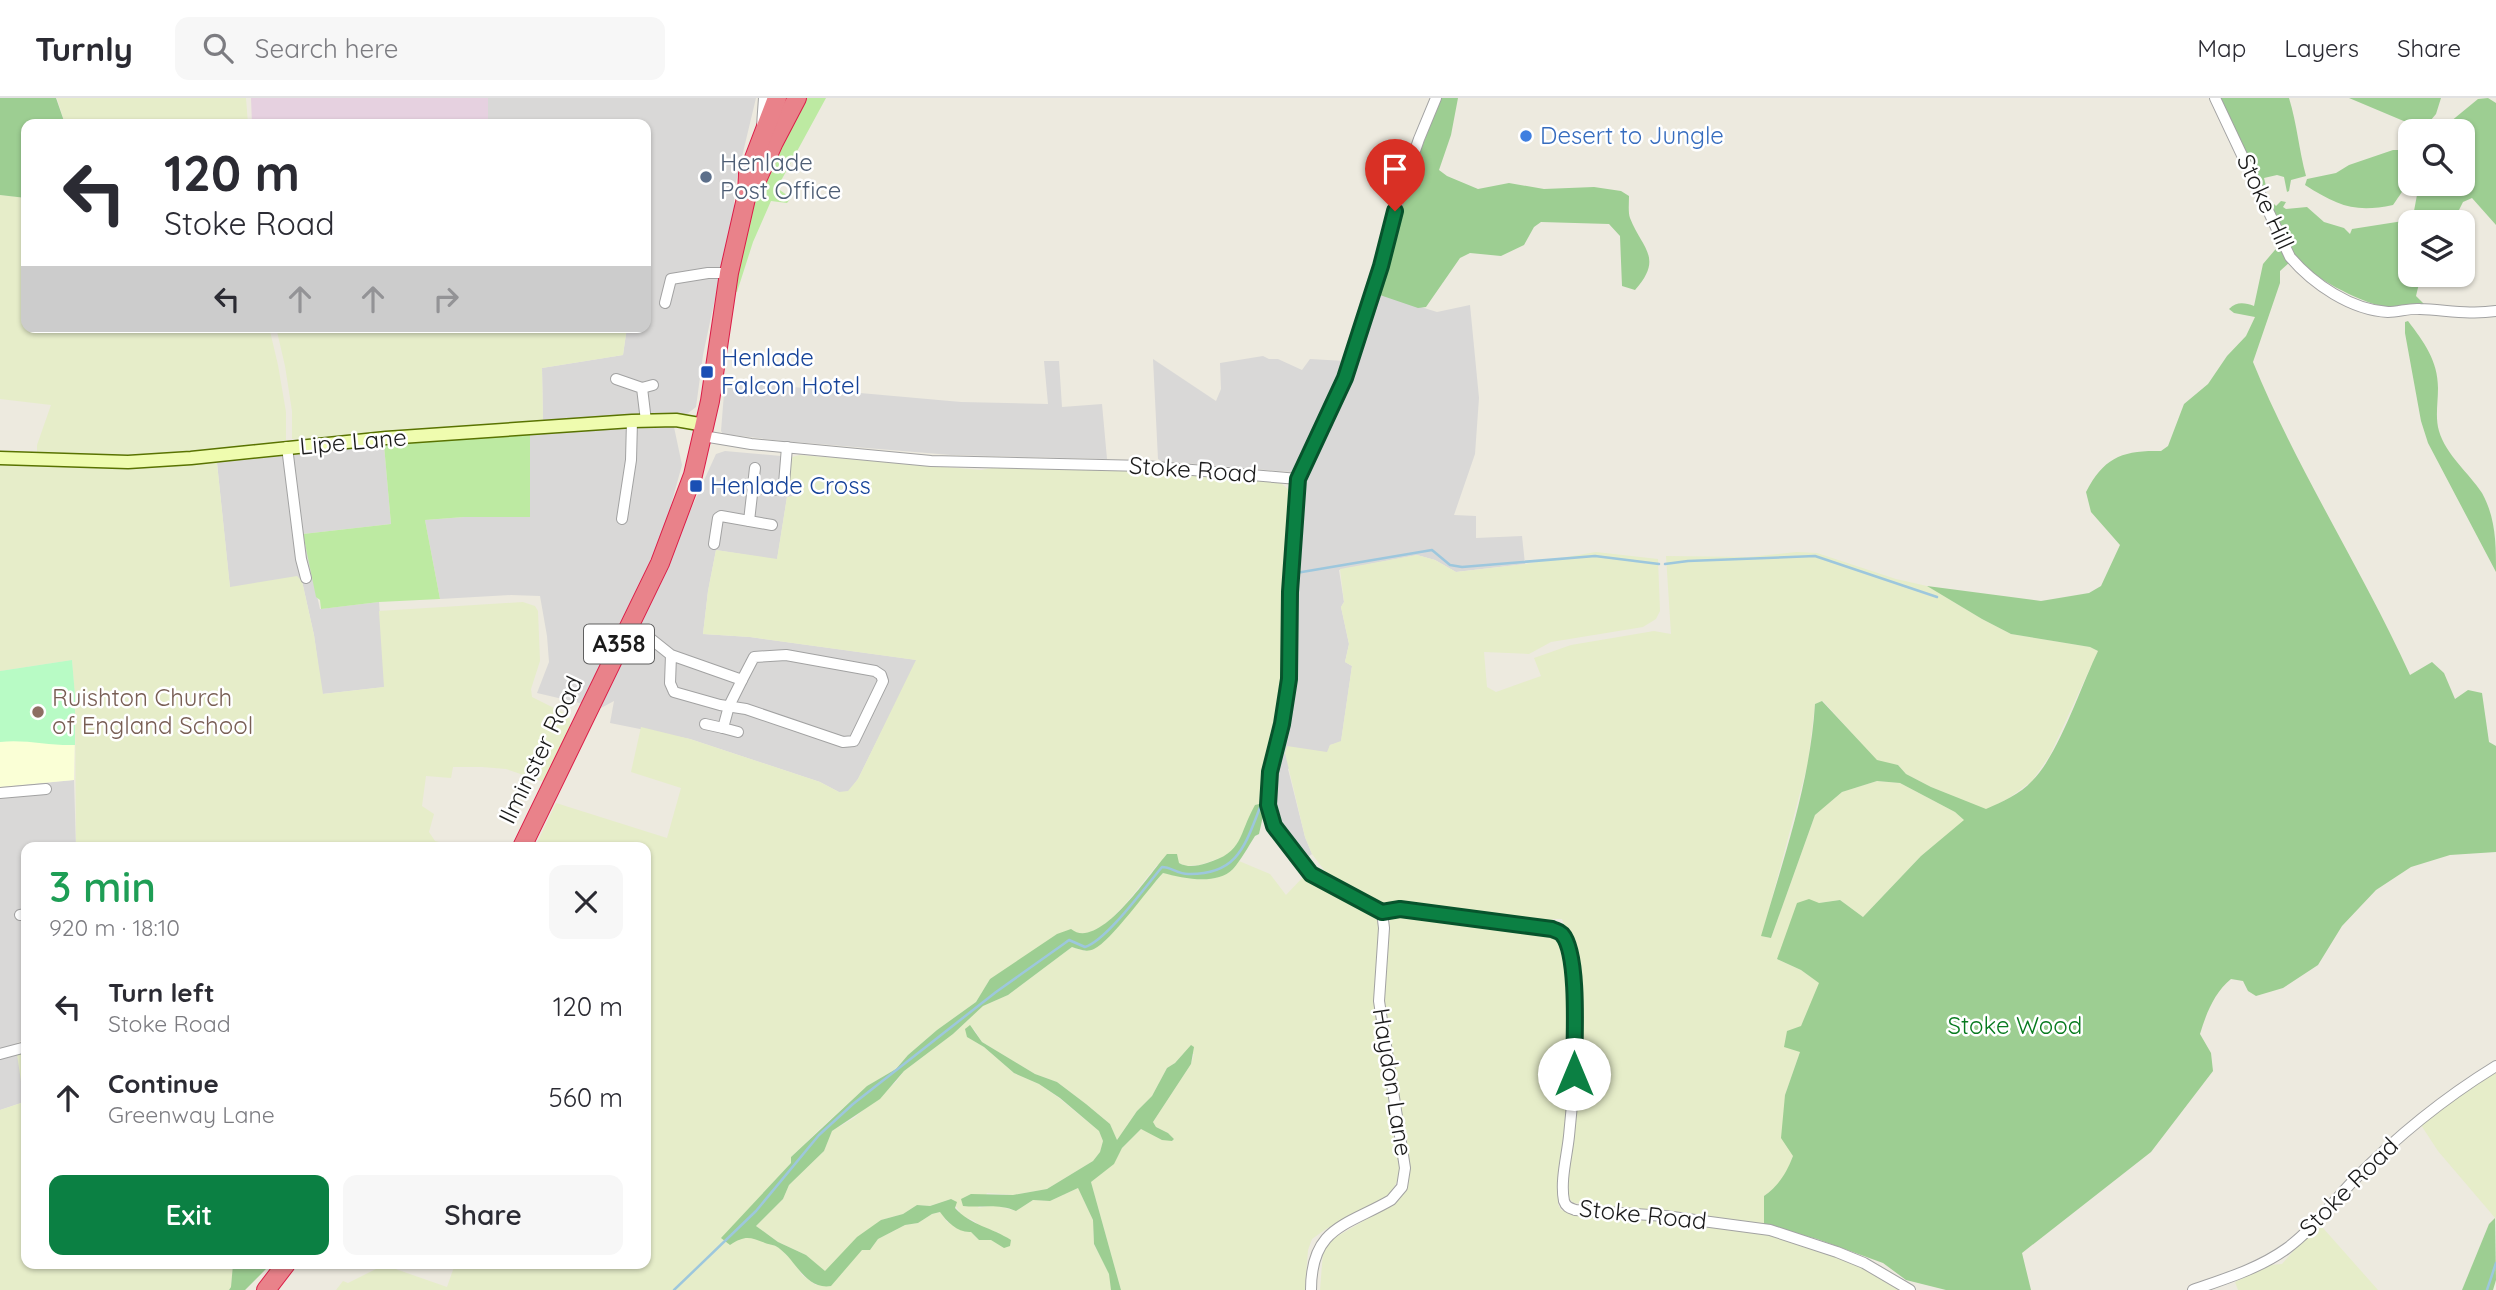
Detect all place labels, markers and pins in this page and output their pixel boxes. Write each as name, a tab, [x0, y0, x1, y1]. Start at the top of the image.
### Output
place label: Desert to Jungle	[1540, 120, 1724, 150]
marker: Desert to Jungle	[1518, 128, 1534, 144]
pin	[1365, 139, 1425, 211]
place label: Henlade Post Office	[720, 147, 841, 205]
marker: Henlade Post Office	[698, 169, 714, 185]
place label: Henlade Falcon Hotel	[721, 342, 860, 400]
marker: Henlade Falcon Hotel	[699, 364, 715, 380]
place label: Henlade Cross	[710, 470, 871, 500]
marker: Henlade Cross	[688, 478, 704, 494]
place label: Ruishton Church of England School	[52, 682, 253, 740]
marker: Ruishton Church of England School	[30, 704, 46, 720]

